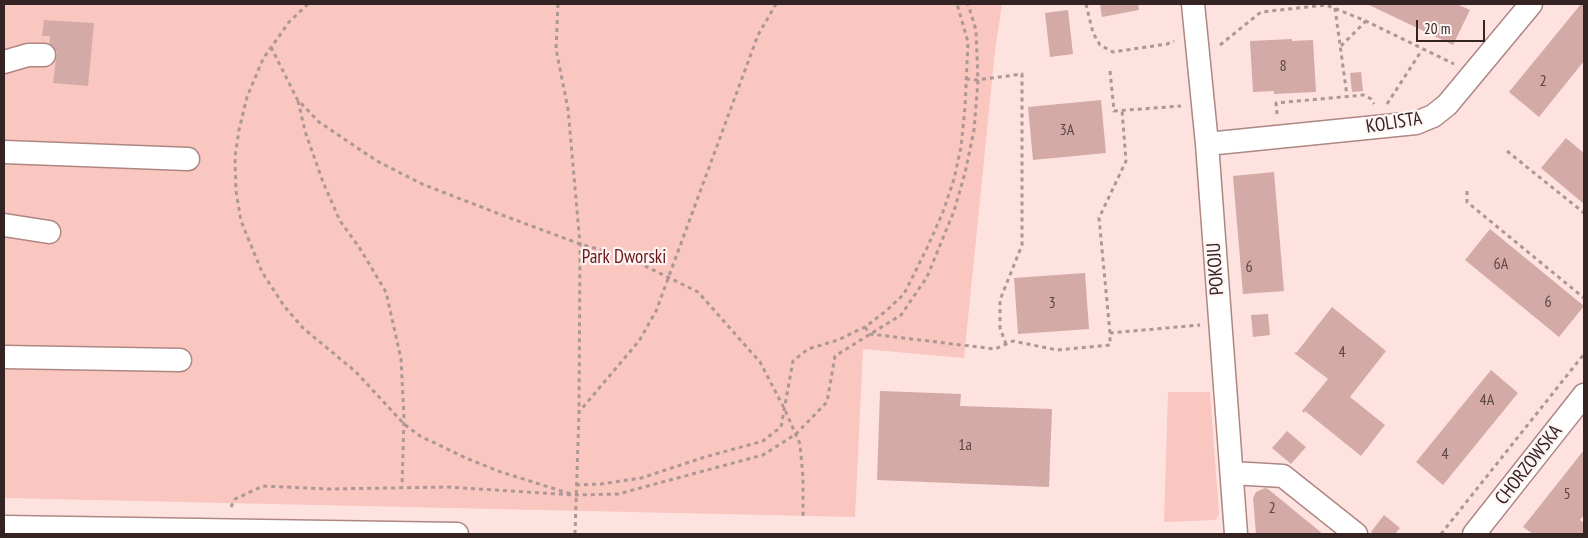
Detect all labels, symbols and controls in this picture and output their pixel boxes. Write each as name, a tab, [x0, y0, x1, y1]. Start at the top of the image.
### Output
scale bar	[1418, 10, 1487, 42]
text: 20 m	[1424, 19, 1450, 38]
house number: 8	[1279, 56, 1287, 76]
house number: 2	[1539, 71, 1547, 91]
street label: KOLISTA	[1364, 107, 1424, 139]
house number: 3A	[1060, 120, 1074, 140]
street label: POKOJU	[1203, 242, 1229, 296]
park label: Park Dworski	[582, 247, 666, 269]
house number: 6A	[1494, 254, 1508, 274]
house number: 6	[1245, 257, 1253, 277]
house number: 6	[1544, 292, 1552, 312]
house number: 3	[1048, 293, 1056, 313]
house number: 4	[1338, 342, 1346, 362]
house number: 4A	[1480, 390, 1494, 410]
street label: CHORZOWSKA	[1491, 421, 1567, 509]
house number: 1a	[958, 435, 972, 455]
house number: 4	[1441, 444, 1449, 464]
house number: 5	[1563, 484, 1571, 504]
house number: 2	[1268, 498, 1276, 518]

